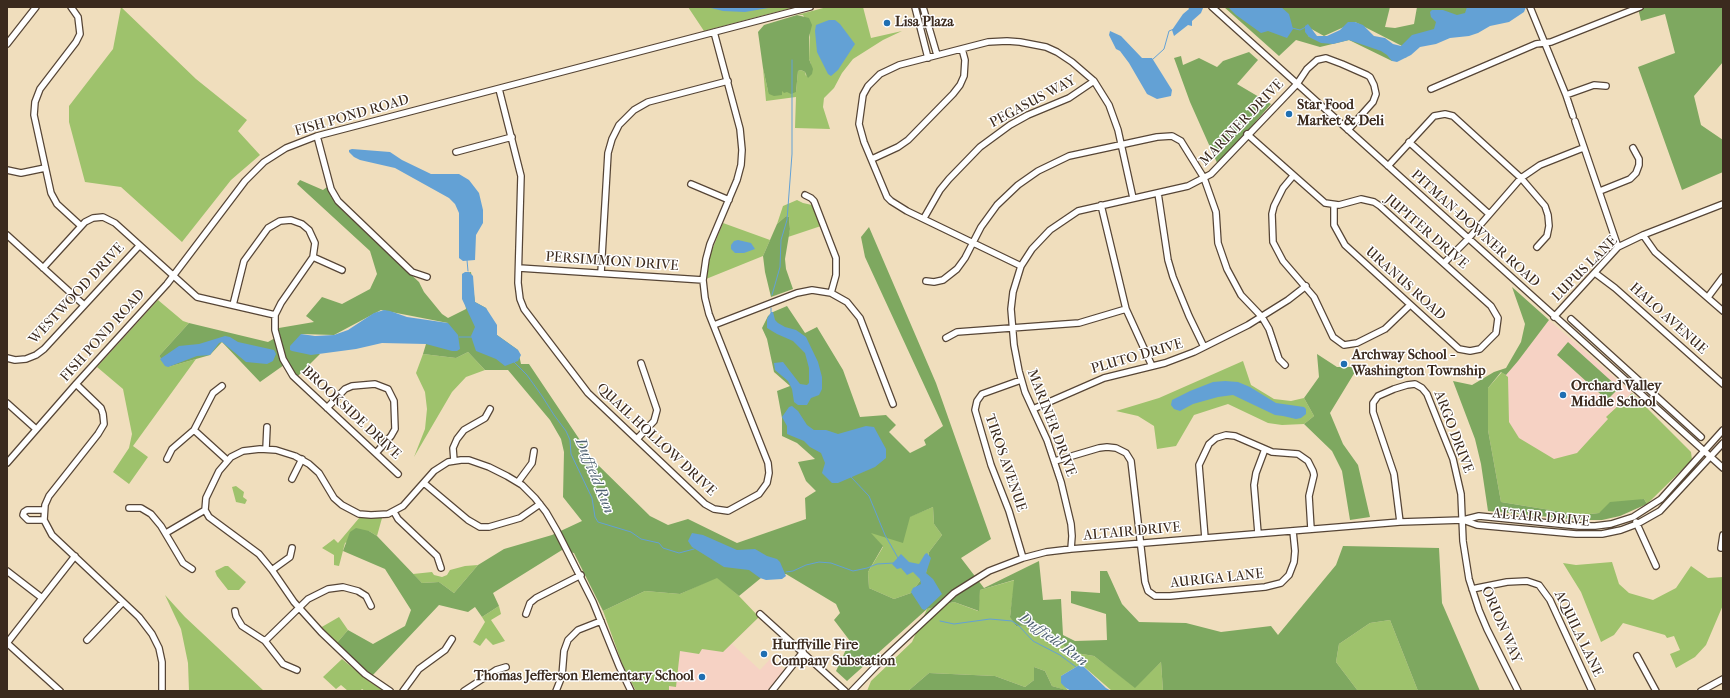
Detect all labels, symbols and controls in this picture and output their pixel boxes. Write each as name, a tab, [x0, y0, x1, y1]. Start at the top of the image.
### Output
place label: Lisa Plaza	[895, 15, 954, 31]
marker: Lisa Plaza	[882, 18, 892, 28]
street label: PEGASUS WAY	[987, 72, 1079, 132]
street label: MARINER DRIVE	[1196, 76, 1288, 170]
street label: FISH POND ROAD	[293, 92, 411, 140]
place label: Star Food Market & Deli	[1297, 98, 1384, 130]
marker: Star Food Market & Deli	[1284, 109, 1294, 119]
street label: PITMAN-DOWNER ROAD	[1407, 167, 1543, 291]
street label: JUPITER DRIVE	[1381, 191, 1471, 273]
street label: LUPUS LANE	[1549, 233, 1621, 305]
street label: WESTWOOD DRIVE	[26, 240, 128, 348]
street label: URANUS ROAD	[1361, 244, 1449, 324]
street label: PERSIMMON DRIVE	[545, 249, 679, 275]
street label: HALO AVENUE	[1626, 280, 1710, 358]
street label: FISH POND ROAD	[57, 286, 149, 386]
street label: PLUTO DRIVE	[1089, 336, 1185, 378]
place label: Archway School - Washington Township	[1352, 348, 1486, 380]
marker: Archway School - Washington Township	[1339, 359, 1349, 369]
street label: BROOKSIDE DRIVE	[298, 363, 404, 463]
street label: MARINER DRIVE	[1023, 367, 1079, 479]
place label: Orchard Valley Middle School	[1571, 379, 1661, 412]
street label: QUAIL HOLLOW DRIVE	[593, 380, 719, 500]
street label: ARGO DRIVE	[1430, 389, 1476, 475]
marker: Orchard Valley Middle School	[1558, 390, 1568, 400]
street label: TIROS AVENUE	[980, 412, 1030, 514]
water label: Duffield Run	[571, 435, 617, 517]
street label: ALTAIR DRIVE	[1492, 505, 1590, 531]
street label: ALTAIR DRIVE	[1083, 519, 1181, 545]
street label: AURIGA LANE	[1169, 566, 1265, 592]
street label: ORION WAY	[1477, 584, 1525, 666]
street label: AQUILA LANE	[1550, 588, 1606, 680]
water label: Duffield Run	[1015, 609, 1091, 671]
place label: Hurffville Fire Company Substation	[772, 638, 895, 670]
marker: Hurffville Fire Company Substation	[759, 649, 769, 659]
place label: Thomas Jefferson Elementary School	[474, 669, 694, 685]
marker: Thomas Jefferson Elementary School	[697, 672, 707, 682]

